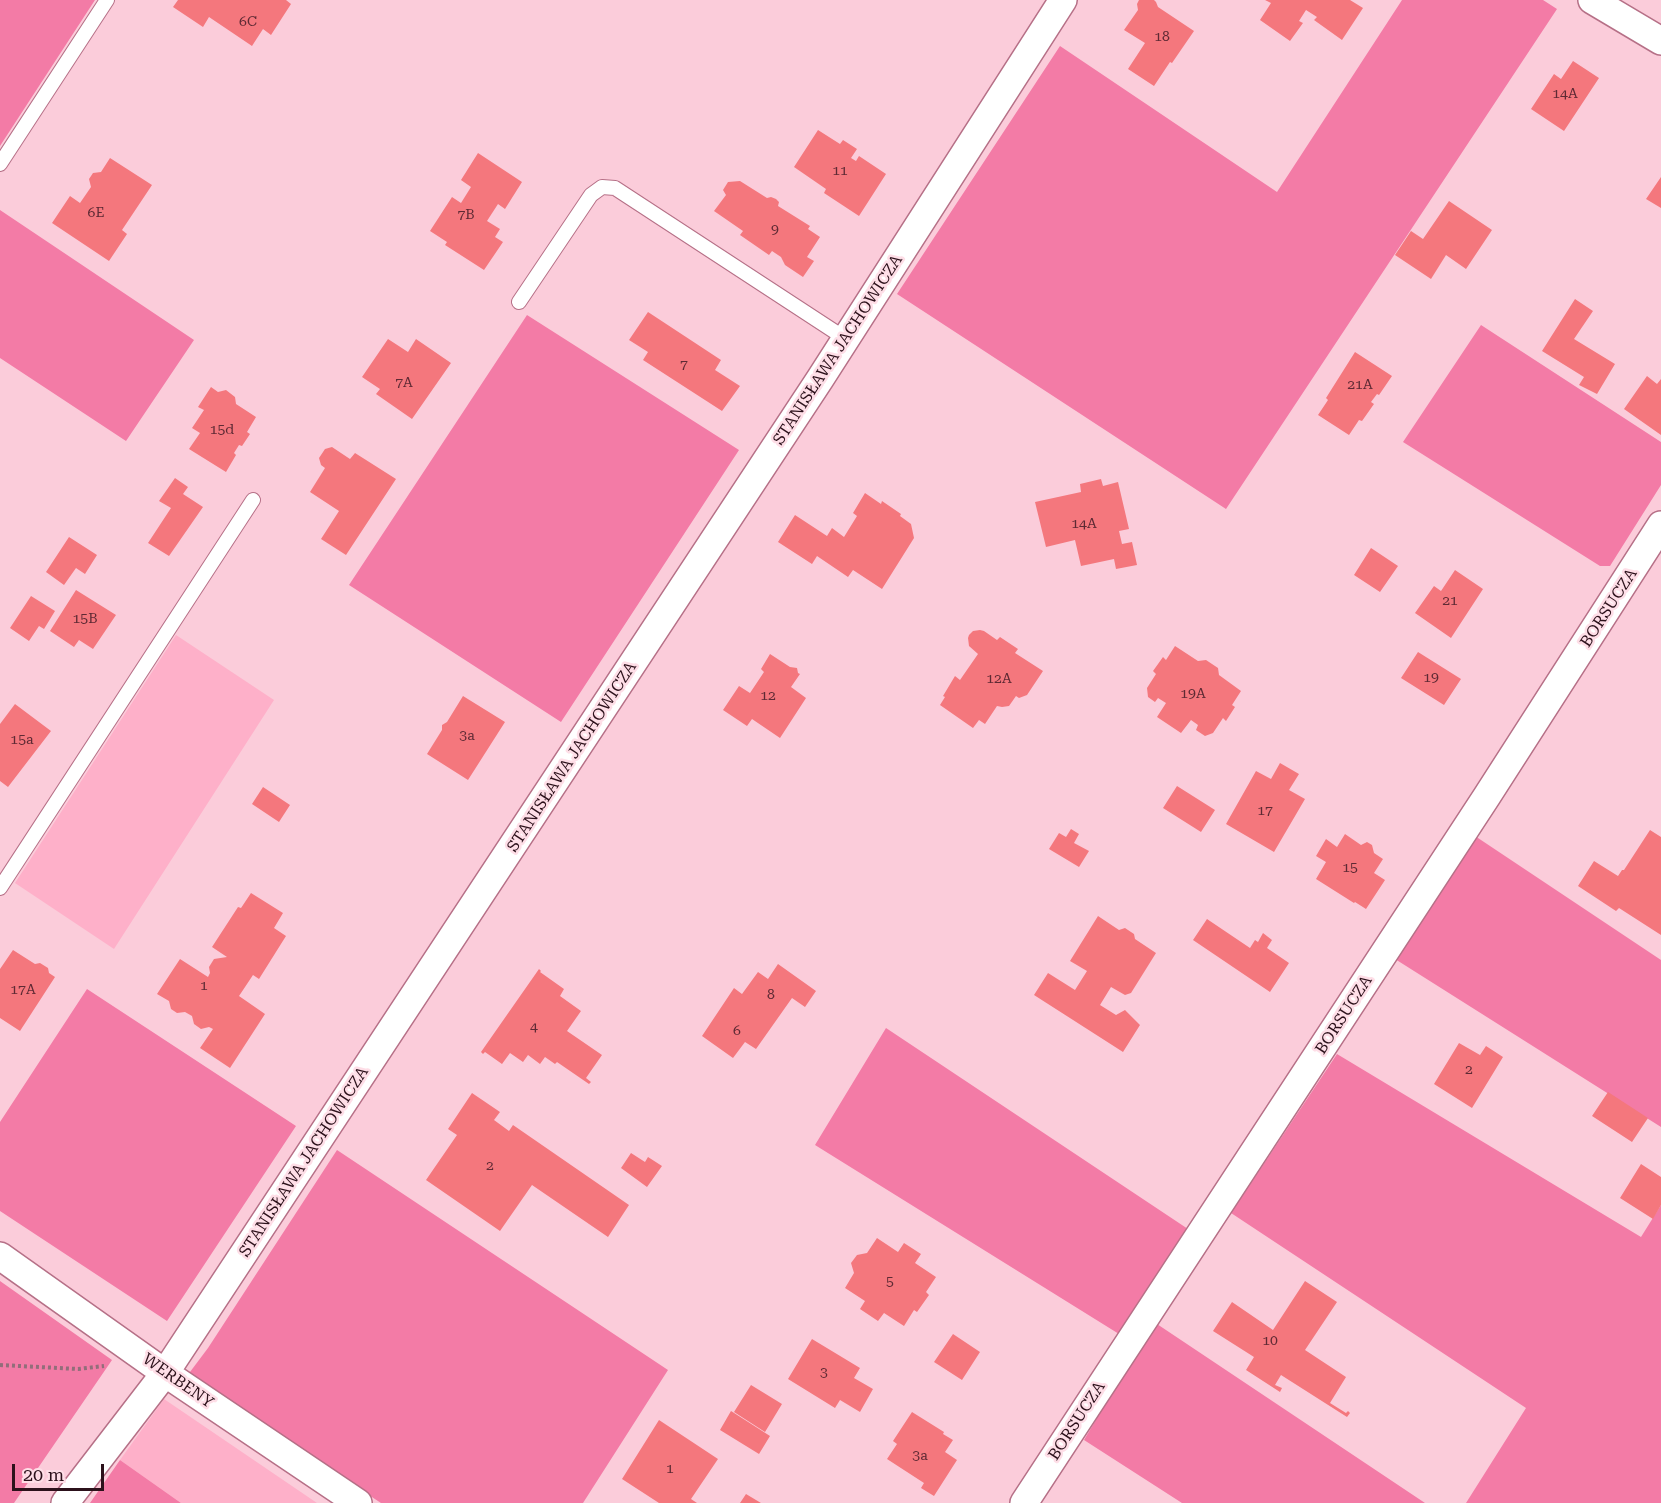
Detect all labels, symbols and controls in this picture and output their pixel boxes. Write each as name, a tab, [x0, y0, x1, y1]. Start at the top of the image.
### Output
house number: 6C	[239, 14, 257, 30]
house number: 18	[1154, 29, 1170, 45]
house number: 14A	[1552, 86, 1578, 102]
house number: 11	[832, 163, 848, 179]
house number: 6E	[88, 205, 104, 221]
house number: 7B	[457, 207, 475, 223]
house number: 9	[771, 222, 779, 238]
street label: STANISŁAWA JACHOWICZA	[769, 251, 907, 449]
house number: 7	[680, 357, 688, 373]
house number: 7A	[395, 375, 413, 391]
house number: 21A	[1347, 377, 1373, 393]
house number: 15d	[210, 422, 234, 438]
house number: 14A	[1071, 516, 1097, 532]
street label: BORSUCZA	[1577, 565, 1641, 651]
house number: 21	[1442, 593, 1458, 609]
house number: 15B	[72, 611, 98, 627]
street label: STANISŁAWA JACHOWICZA	[503, 658, 641, 856]
house number: 19	[1423, 670, 1439, 686]
house number: 12A	[986, 671, 1012, 687]
house number: 19A	[1180, 686, 1206, 702]
house number: 12	[760, 688, 776, 704]
house number: 3a	[459, 728, 475, 744]
house number: 15a	[10, 732, 34, 748]
house number: 17	[1257, 803, 1273, 819]
house number: 15	[1342, 860, 1358, 876]
street label: BORSUCZA	[1312, 972, 1376, 1058]
house number: 1	[200, 978, 208, 994]
house number: 17A	[10, 982, 36, 998]
house number: 8	[767, 987, 775, 1003]
house number: 4	[530, 1019, 538, 1035]
house number: 6	[733, 1023, 741, 1039]
house number: 2	[1465, 1062, 1473, 1078]
street label: STANISŁAWA JACHOWICZA	[235, 1063, 373, 1261]
house number: 2	[486, 1158, 494, 1174]
house number: 5	[886, 1274, 894, 1290]
house number: 10	[1262, 1333, 1278, 1349]
street label: WERBENY	[139, 1350, 217, 1412]
house number: 3	[820, 1365, 828, 1381]
street label: BORSUCZA	[1045, 1378, 1109, 1464]
house number: 3a	[912, 1448, 928, 1464]
scale bar	[15, 1452, 106, 1490]
house number: 1	[666, 1461, 674, 1477]
text: 20 m	[23, 1464, 64, 1485]

